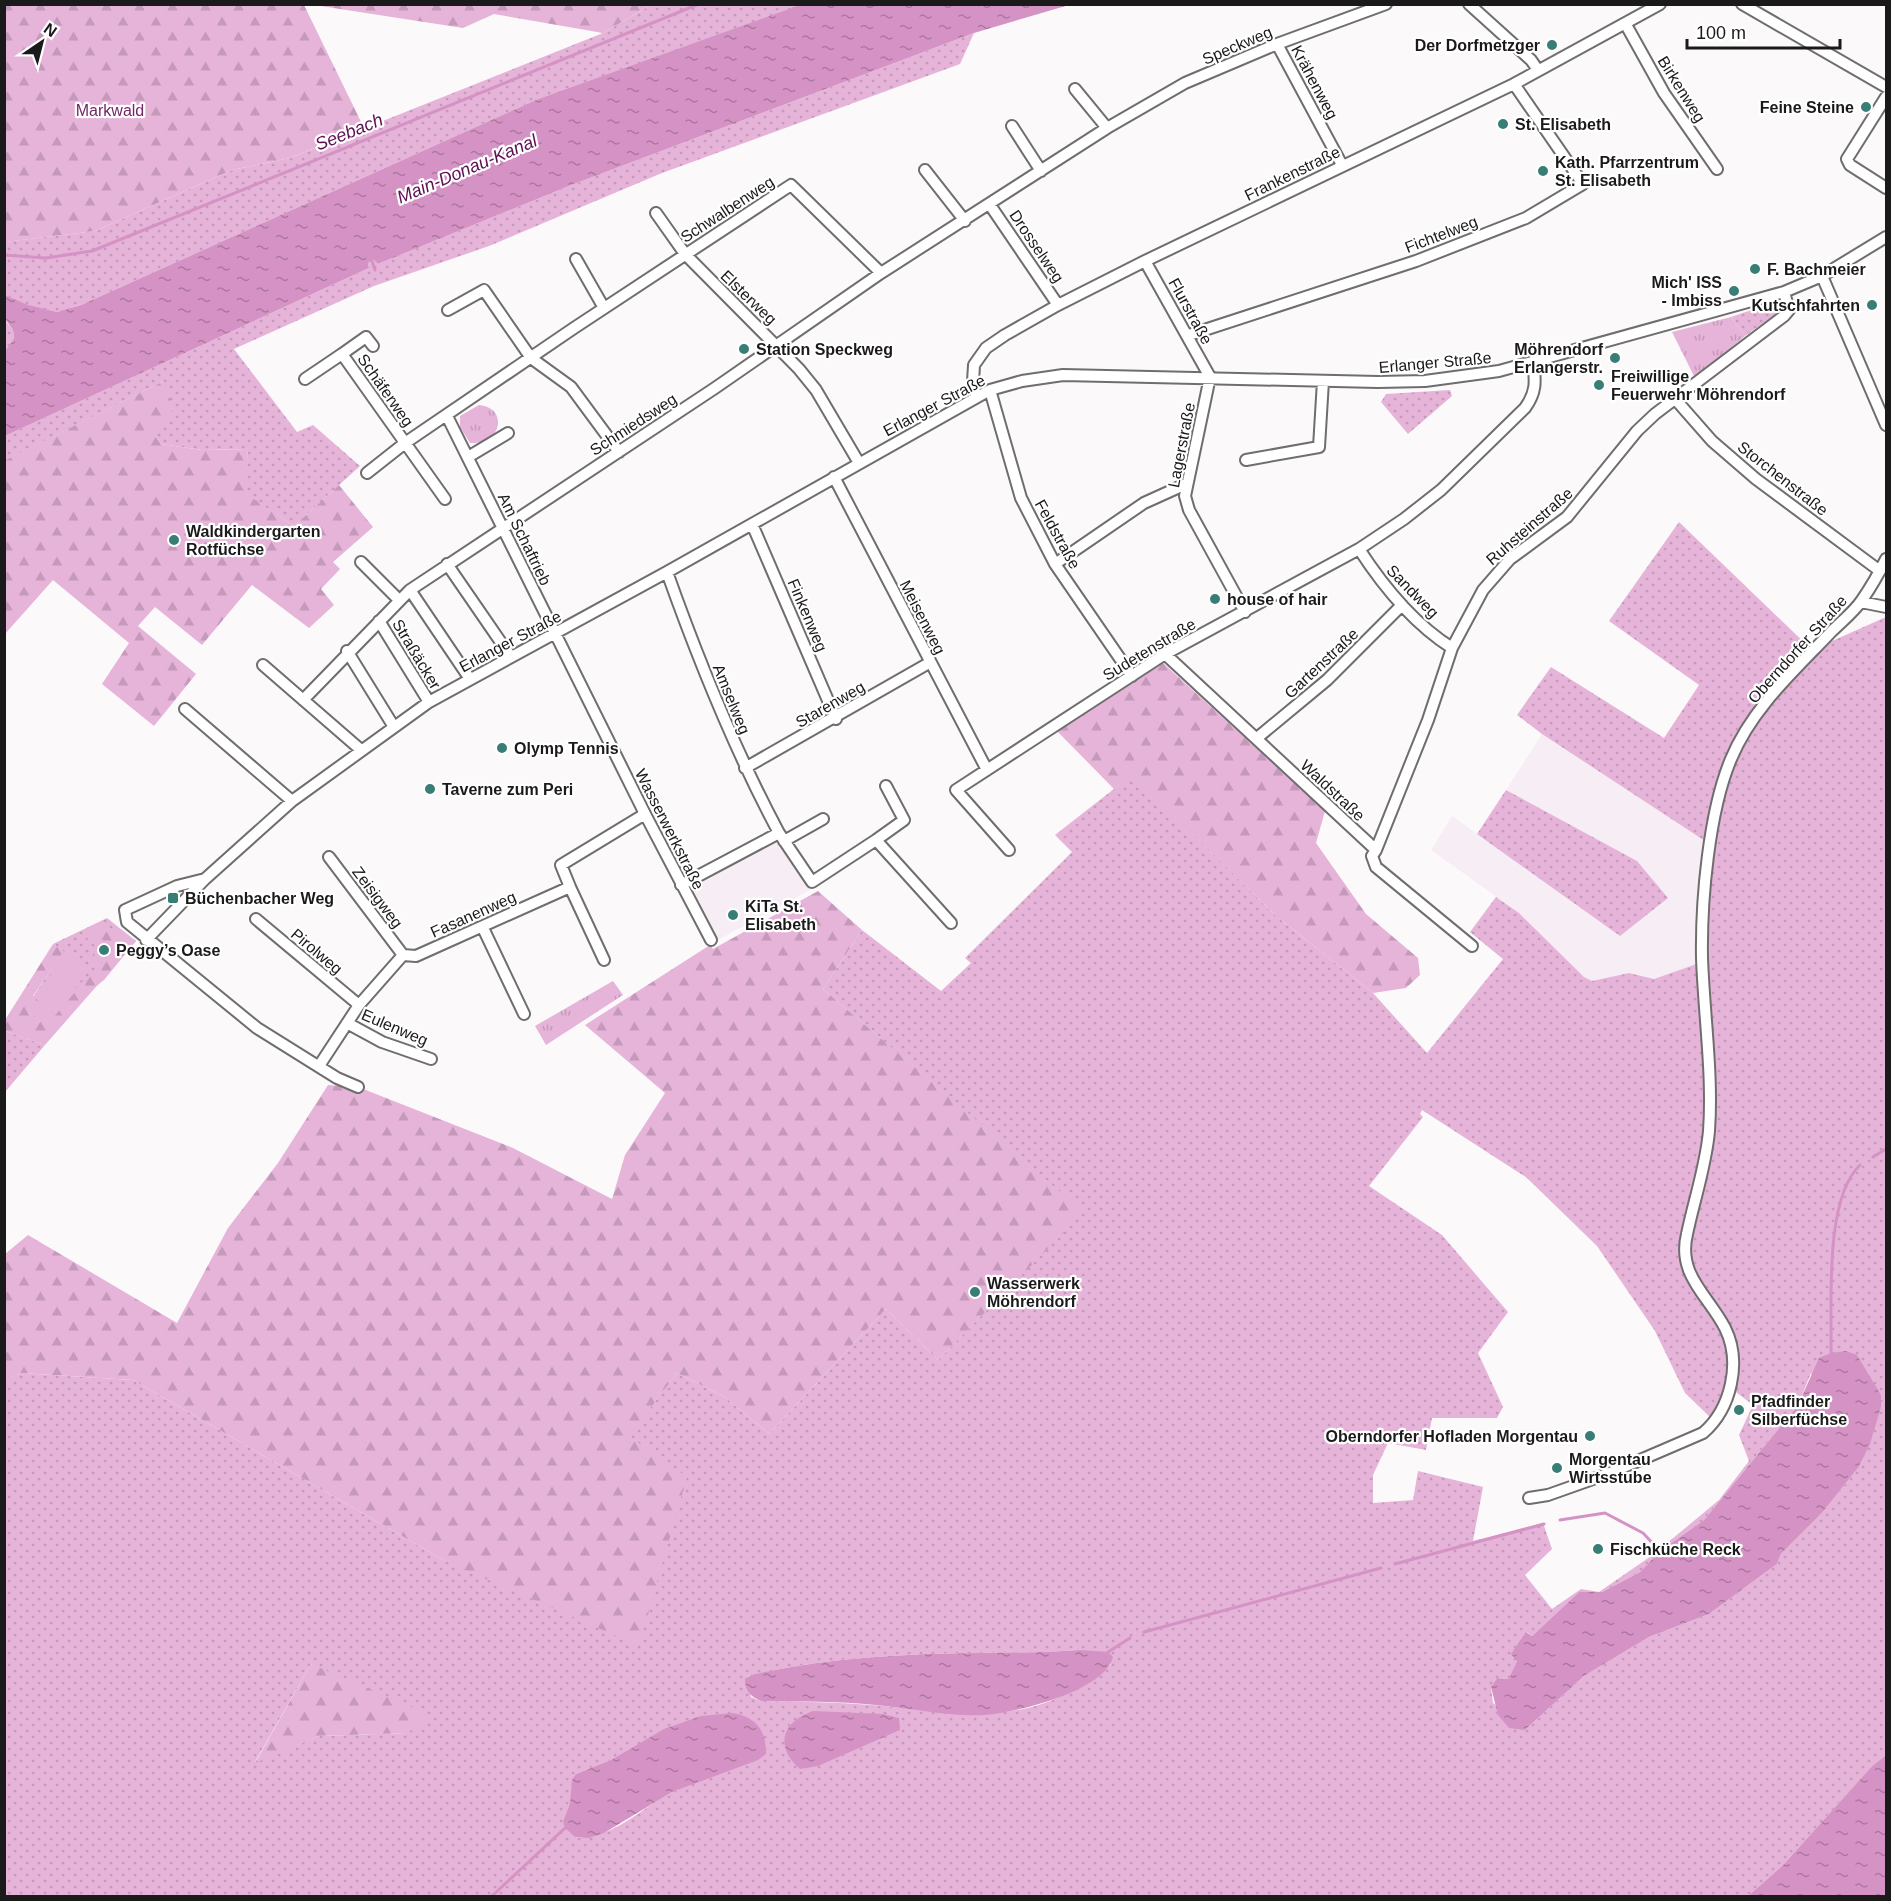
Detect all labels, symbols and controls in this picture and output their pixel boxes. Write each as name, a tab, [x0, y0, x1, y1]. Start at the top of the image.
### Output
north arrow	[12, 12, 72, 72]
scale bar	[1687, 12, 1840, 50]
text: N	[41, 20, 60, 40]
street label: Speckweg	[1200, 23, 1274, 68]
text: 100 m	[1696, 23, 1746, 43]
place label: Der Dorfmetzger	[1415, 37, 1540, 54]
marker: Der Dorfmetzger	[1545, 38, 1559, 52]
street label: Krähenweg	[1288, 43, 1341, 122]
street label: Birkenweg	[1655, 53, 1709, 125]
place label: Feine Steine	[1760, 99, 1854, 116]
marker: Feine Steine	[1859, 100, 1873, 114]
park label: Markwald	[76, 102, 144, 119]
water label: Seebach	[312, 109, 386, 155]
place label: St. Elisabeth	[1515, 116, 1611, 133]
marker: St. Elisabeth	[1496, 117, 1510, 131]
water label: Main-Donau-Kanal	[394, 130, 541, 208]
street label: Frankenstraße	[1242, 143, 1343, 204]
place label: Kath. Pfarrzentrum St. Elisabeth	[1555, 154, 1699, 189]
marker: Kath. Pfarrzentrum St. Elisabeth	[1536, 164, 1550, 178]
street label: Schwalbenweg	[678, 173, 777, 246]
street label: Drosselweg	[1006, 207, 1067, 286]
street label: Fichtelweg	[1402, 213, 1480, 256]
place label: F. Bachmeier	[1767, 261, 1866, 278]
marker: F. Bachmeier	[1748, 262, 1762, 276]
street label: Elsterweg	[717, 267, 780, 328]
place label: Mich' ISS - Imbiss	[1652, 274, 1722, 309]
street label: Flurstraße	[1165, 275, 1216, 347]
marker: Mich' ISS - Imbiss	[1727, 284, 1741, 298]
place label: Kutschfahrten	[1752, 297, 1860, 314]
marker: Kutschfahrten	[1865, 298, 1879, 312]
place label: Station Speckweg	[756, 341, 893, 358]
place label: Möhrendorf Erlangerstr.	[1514, 341, 1604, 376]
marker: Station Speckweg	[737, 342, 751, 356]
street label: Erlanger Straße	[1378, 349, 1492, 376]
street label: Schäferweg	[354, 351, 417, 430]
marker: Möhrendorf Erlangerstr.	[1608, 351, 1622, 365]
place label: Freiwillige Feuerwehr Möhrendorf	[1611, 368, 1786, 403]
street label: Erlanger Straße	[880, 371, 988, 439]
marker: Freiwillige Feuerwehr Möhrendorf	[1592, 378, 1606, 392]
street label: Schmiedsweg	[587, 390, 680, 459]
street label: Lagerstraße	[1165, 401, 1198, 489]
street label: Storchenstraße	[1734, 438, 1831, 519]
street label: Ruhsteinstraße	[1483, 484, 1576, 568]
street label: Am Schaftrieb	[495, 490, 554, 588]
street label: Feldstraße	[1032, 497, 1084, 572]
place label: Waldkindergarten Rotfüchse	[186, 523, 321, 558]
marker: Waldkindergarten Rotfüchse	[167, 533, 181, 547]
street label: Sandweg	[1383, 561, 1442, 621]
street label: Finkenweg	[785, 576, 830, 654]
street label: Meisenweg	[897, 577, 949, 657]
place label: house of hair	[1227, 591, 1327, 608]
marker: house of hair	[1208, 592, 1222, 606]
street label: Oberndorfer Straße	[1745, 592, 1850, 707]
street label: Erlanger Straße	[456, 607, 564, 675]
street label: Sudetenstraße	[1100, 615, 1199, 684]
street label: Straßäcker	[389, 616, 444, 693]
street label: Gartenstraße	[1281, 625, 1362, 702]
street label: Amselweg	[710, 662, 753, 737]
street label: Starenweg	[793, 678, 868, 731]
place label: Olymp Tennis	[514, 740, 619, 757]
marker: Olymp Tennis	[495, 741, 509, 755]
street label: Waldstraße	[1297, 756, 1368, 824]
street label: Wasserwerkstraße	[632, 766, 707, 892]
place label: Taverne zum Peri	[442, 781, 573, 798]
marker: Taverne zum Peri	[423, 782, 437, 796]
street label: Zeisigweg	[349, 863, 406, 931]
street label: Fasanenweg	[428, 888, 519, 941]
place label: Büchenbacher Weg	[185, 890, 334, 907]
marker: Büchenbacher Weg	[166, 891, 180, 905]
place label: KiTa St. Elisabeth	[745, 898, 816, 933]
marker: KiTa St. Elisabeth	[726, 908, 740, 922]
street label: Pirolweg	[288, 925, 346, 978]
place label: Peggy’s Oase	[116, 942, 220, 959]
marker: Peggy’s Oase	[97, 943, 111, 957]
street label: Eulenweg	[359, 1006, 430, 1049]
place label: Wasserwerk Möhrendorf	[987, 1275, 1080, 1310]
marker: Wasserwerk Möhrendorf	[968, 1285, 982, 1299]
place label: Pfadfinder Silberfüchse	[1751, 1393, 1847, 1428]
marker: Pfadfinder Silberfüchse	[1732, 1403, 1746, 1417]
place label: Oberndorfer Hofladen Morgentau	[1326, 1428, 1578, 1445]
marker: Oberndorfer Hofladen Morgentau	[1583, 1429, 1597, 1443]
place label: Morgentau Wirtsstube	[1569, 1451, 1652, 1486]
marker: Morgentau Wirtsstube	[1550, 1461, 1564, 1475]
place label: Fischküche Reck	[1610, 1541, 1741, 1558]
marker: Fischküche Reck	[1591, 1542, 1605, 1556]

